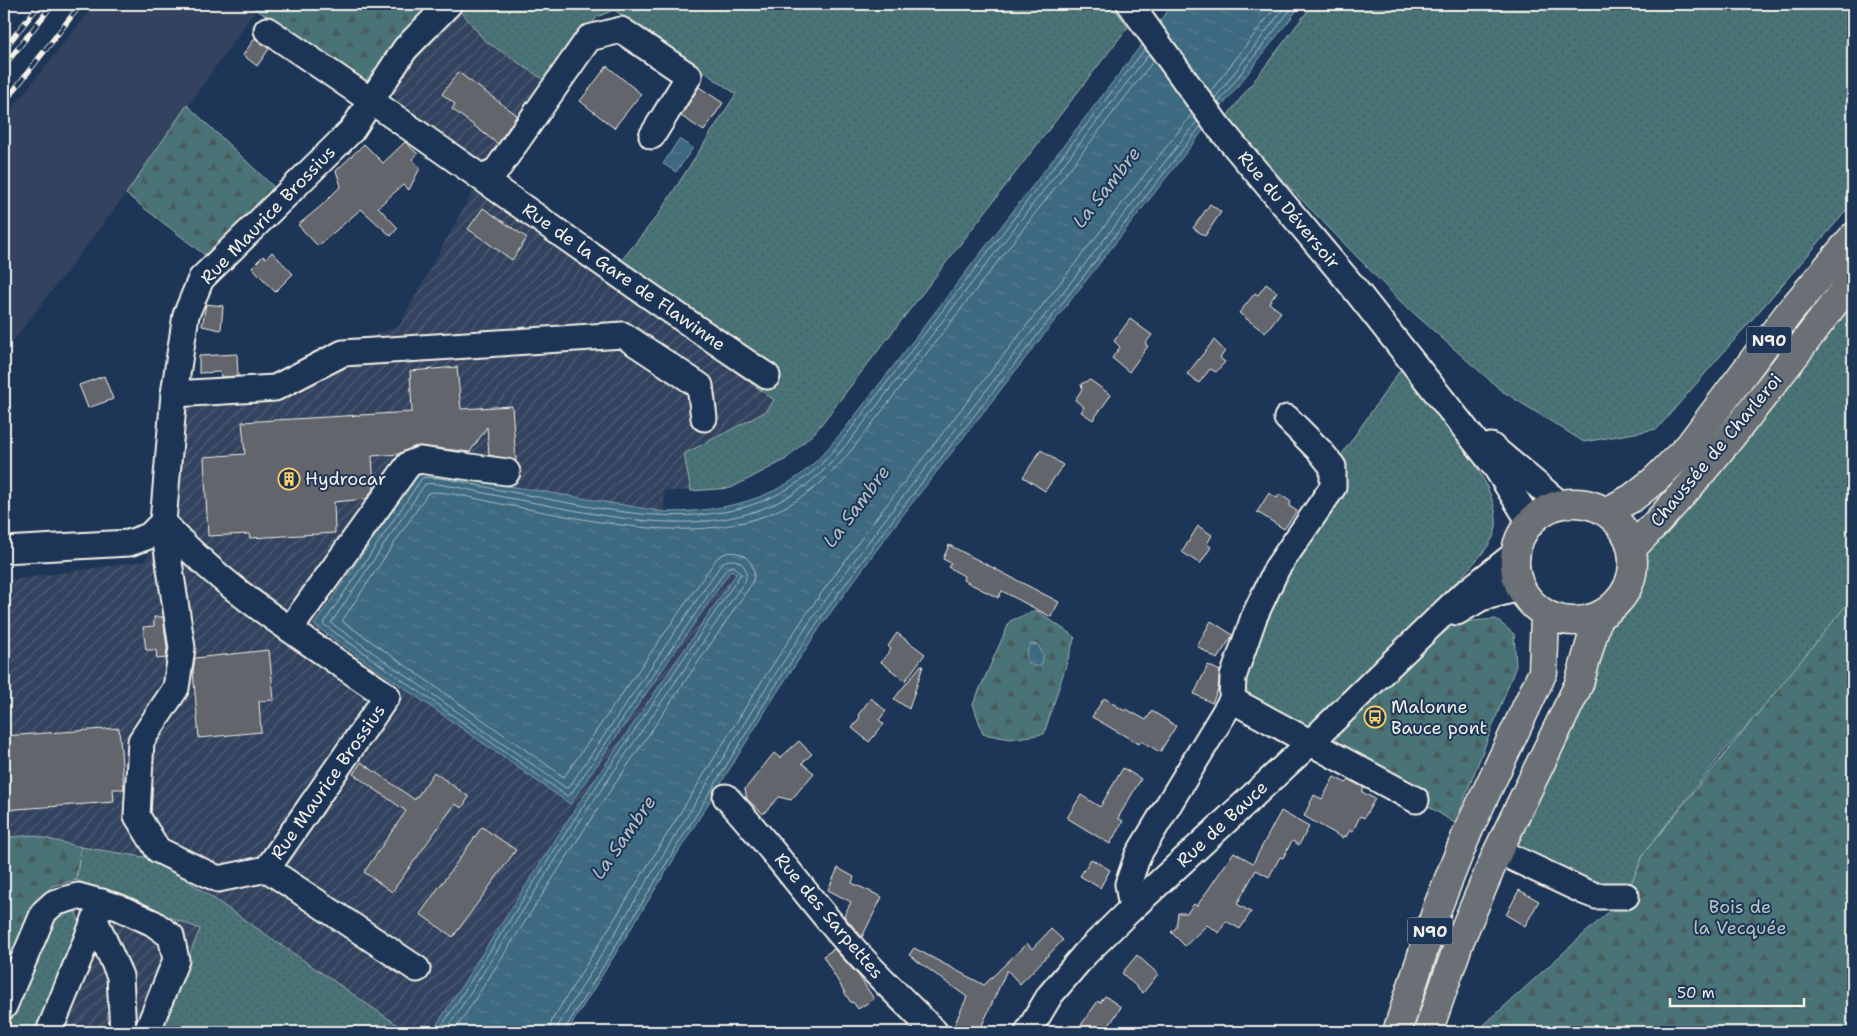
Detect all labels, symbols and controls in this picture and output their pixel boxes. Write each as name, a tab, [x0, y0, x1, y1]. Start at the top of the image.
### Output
street label: Rue Maurice Brossius	[195, 140, 341, 290]
water label: La Sambre	[1067, 141, 1146, 233]
street label: Rue du Déversoir	[1232, 146, 1346, 274]
street label: Rue de la Gare de Flawinne	[518, 197, 730, 357]
road number: N90	[1746, 326, 1792, 354]
street label: Chaussée de Charleroi	[1645, 368, 1787, 532]
water label: La Sambre	[817, 460, 896, 553]
building icon: Hydrocar	[277, 467, 301, 491]
place label: Hydrocar	[305, 467, 386, 491]
place label: Malonne Bauce pont	[1391, 695, 1488, 740]
street label: Rue Maurice Brossius	[265, 699, 391, 865]
bus stop icon: Malonne Bauce pont	[1363, 705, 1387, 729]
street label: Rue de Bauce	[1171, 775, 1273, 873]
water label: La Sambre	[585, 790, 661, 884]
street label: Rue des Sarpettes	[769, 848, 889, 984]
park label: Bois de la Vecquée	[1693, 895, 1787, 940]
road number: N90	[1408, 918, 1452, 944]
scale bar	[1670, 976, 1803, 1008]
text: 50 m	[1677, 983, 1715, 1003]

